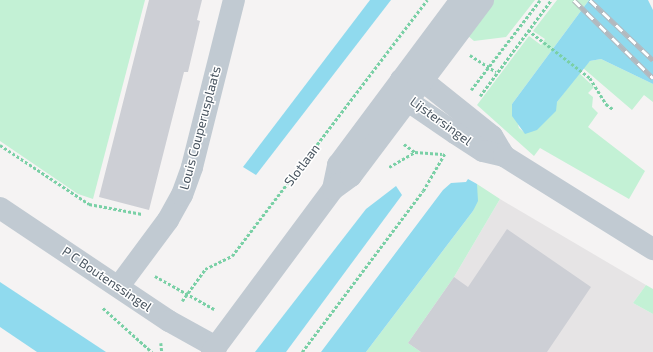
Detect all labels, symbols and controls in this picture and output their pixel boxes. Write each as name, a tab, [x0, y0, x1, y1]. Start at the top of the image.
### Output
street label: Louis Couperusplaats	[176, 64, 224, 192]
street label: Lijstersingel	[407, 93, 475, 149]
street label: Slotlaan	[281, 141, 323, 189]
street label: P C Boutenssingel	[59, 243, 155, 315]

